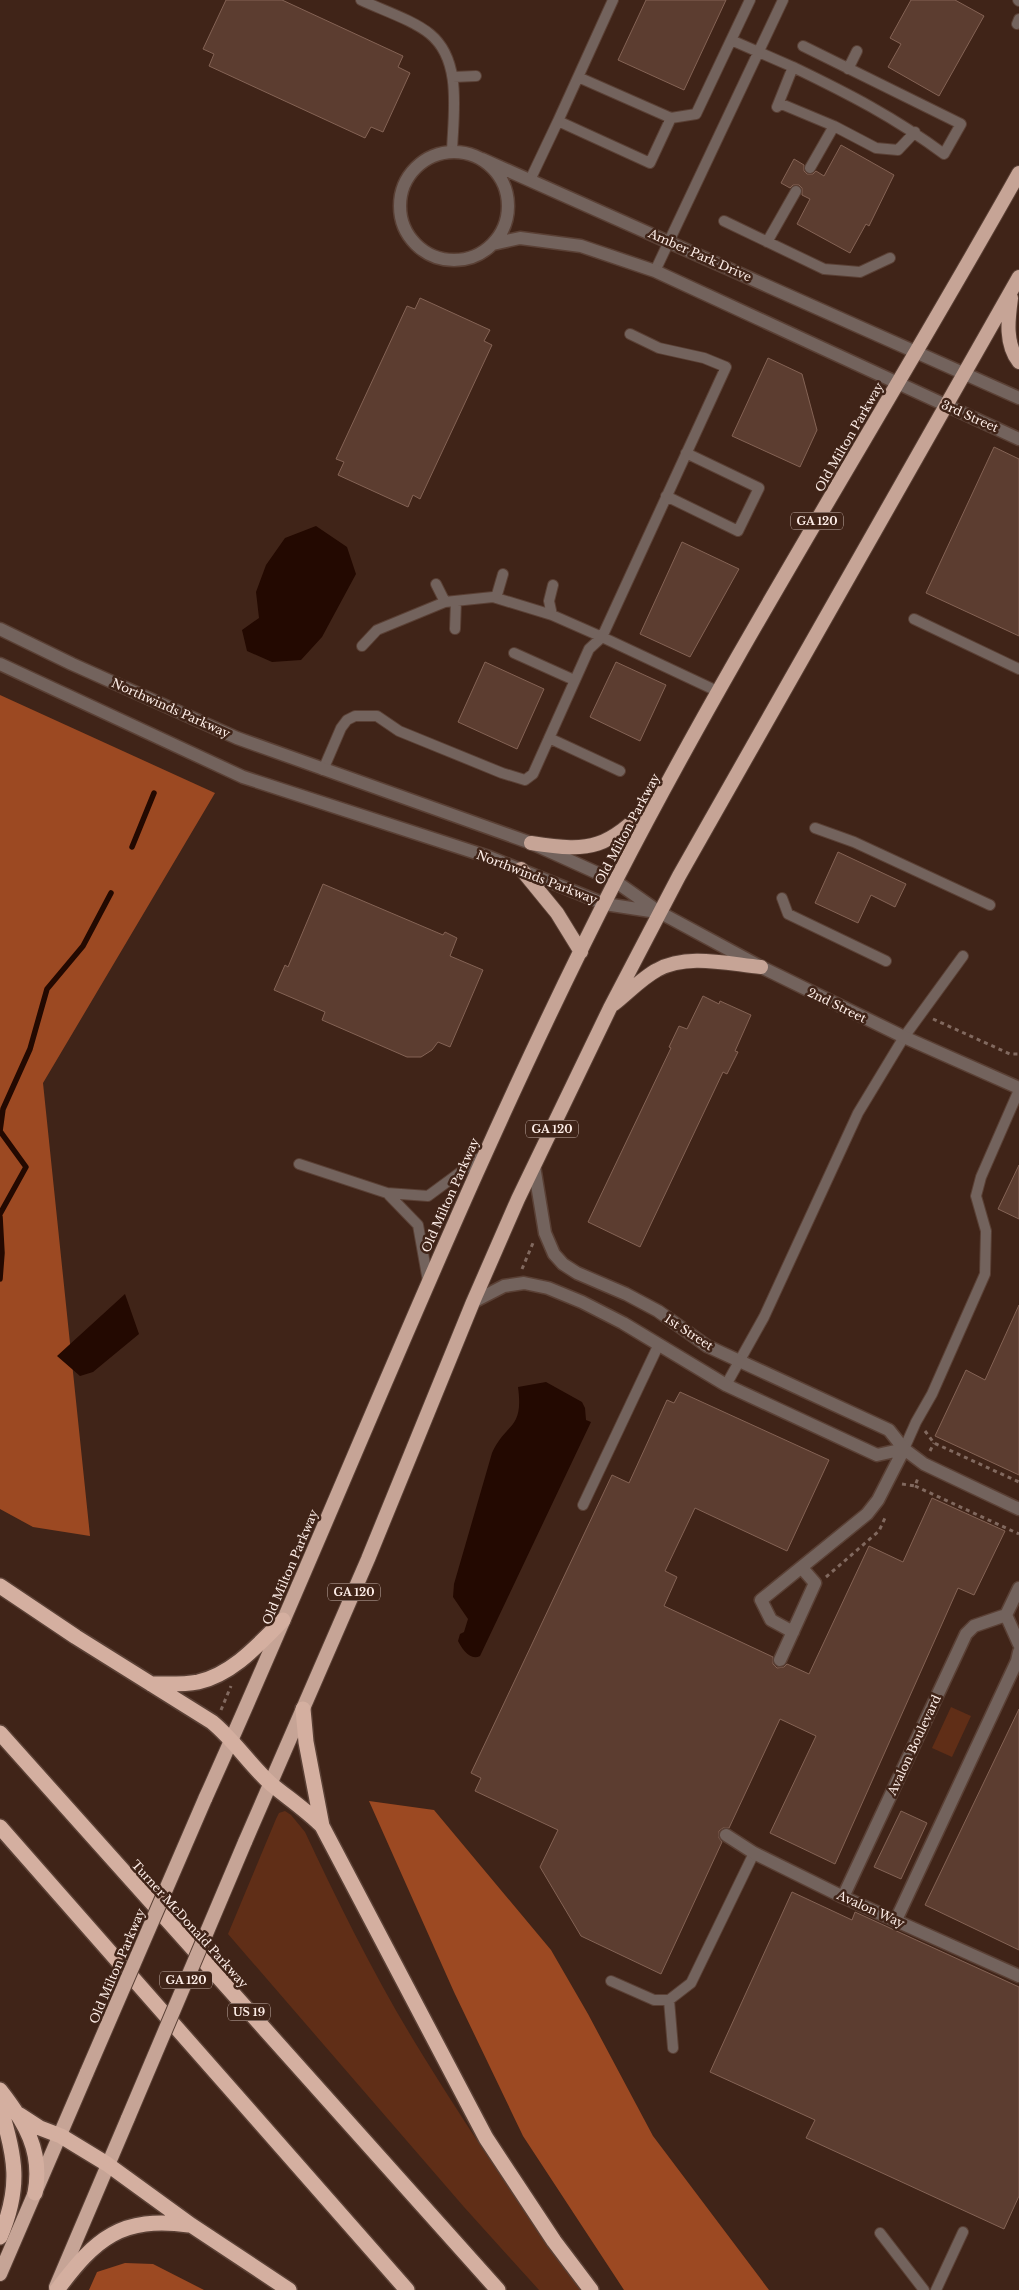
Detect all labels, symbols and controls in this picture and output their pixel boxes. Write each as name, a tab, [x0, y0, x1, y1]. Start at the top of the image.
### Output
street label: Amber Park Drive	[645, 225, 754, 285]
street label: Old Milton Parkway	[812, 379, 887, 494]
street label: 3rd Street	[939, 397, 1001, 435]
road number: GA 120	[791, 512, 843, 530]
street label: Northwinds Parkway	[109, 675, 233, 741]
street label: Old Milton Parkway	[591, 771, 663, 887]
street label: Northwinds Parkway	[474, 847, 600, 907]
street label: 2nd Street	[805, 984, 869, 1026]
road number: GA 120	[526, 1120, 578, 1138]
street label: Old Milton Parkway	[418, 1135, 482, 1255]
street label: 1st Street	[662, 1311, 716, 1353]
street label: Old Milton Parkway	[259, 1507, 321, 1627]
road number: GA 120	[328, 1584, 380, 1600]
street label: Avalon Boulevard	[884, 1692, 944, 1799]
street label: Turner McDonald Parkway	[129, 1857, 252, 1991]
street label: Avalon Way	[834, 1887, 907, 1931]
street label: Old Milton Parkway	[86, 1906, 148, 2026]
road number: GA 120	[160, 1972, 212, 1988]
road number: US 19	[228, 2004, 270, 2020]

